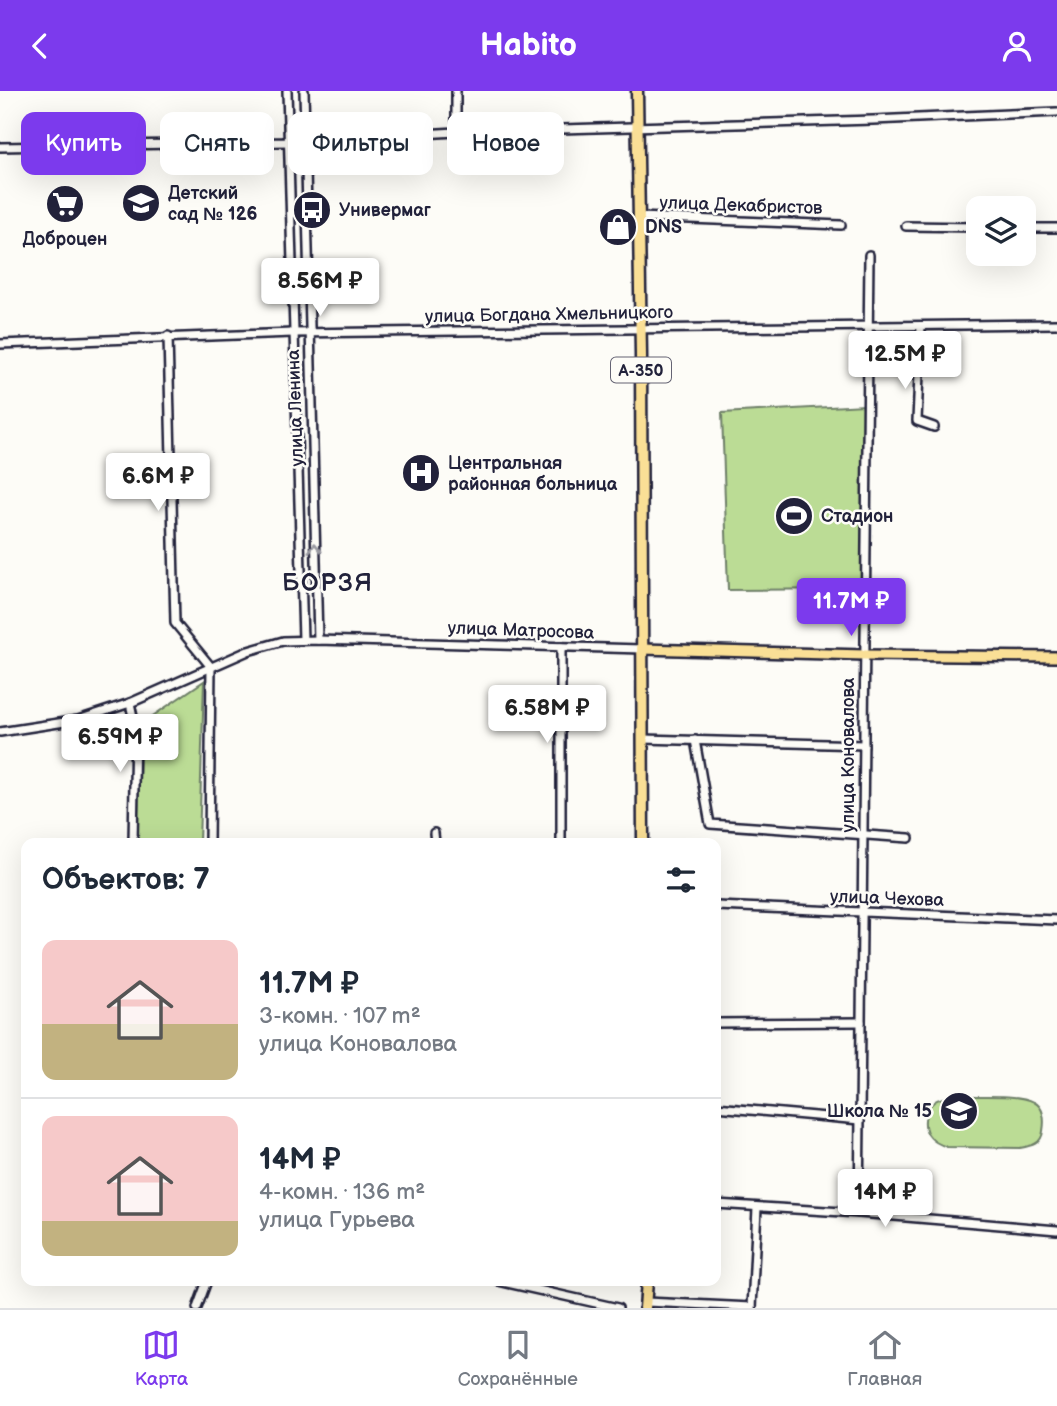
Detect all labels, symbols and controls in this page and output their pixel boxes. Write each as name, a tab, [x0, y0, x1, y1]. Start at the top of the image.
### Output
text: Habito	[480, 26, 577, 65]
icon: back	[21, 27, 59, 65]
icon: person	[998, 27, 1036, 65]
chip: Купить	[21, 112, 146, 175]
chip: Снять	[160, 112, 274, 175]
chip: Фильтры	[288, 112, 433, 175]
chip: Новое	[447, 112, 564, 175]
school or university icon: Детский сад № 126	[120, 182, 162, 224]
supermarket icon: Доброцен	[44, 183, 86, 225]
place label: Детский сад № 126	[168, 183, 257, 225]
bus stop icon: Универмаг	[291, 189, 333, 231]
street label: улица Декабристов	[659, 192, 823, 219]
map controls	[966, 196, 1036, 266]
button: layers	[966, 196, 1036, 266]
place label: Универмаг	[339, 200, 431, 221]
shop icon: DNS	[597, 206, 639, 248]
place label: DNS	[645, 217, 682, 238]
place label: Доброцен	[23, 229, 107, 250]
pin: 8.56M ₽	[255, 259, 385, 318]
text: 8.56M ₽	[277, 267, 363, 295]
street label: улица Богдана Хмельницкого	[425, 302, 673, 327]
pin: 12.5M ₽	[840, 331, 970, 391]
text: 12.5M ₽	[864, 340, 946, 368]
street label: улица Ленина	[283, 349, 308, 467]
road number: А-350	[611, 357, 671, 383]
hospital icon: Центральная районная больница	[400, 452, 442, 494]
pin: 6.6M ₽	[101, 453, 215, 513]
place label: Центральная районная больница	[448, 453, 618, 495]
text: 6.6M ₽	[122, 462, 194, 490]
sports icon: Стадион	[773, 495, 815, 537]
place label: Стадион	[821, 506, 893, 527]
one-way arrow	[307, 542, 323, 552]
district label: БОРЗЯ	[282, 569, 374, 598]
pin: 11.7M ₽	[786, 579, 916, 638]
text: 11.7M ₽	[813, 587, 889, 615]
street label: улица Матросова	[447, 617, 595, 644]
street label: улица Коновалова	[838, 677, 859, 832]
pin: 6.58M ₽	[482, 685, 612, 745]
text: 6.58M ₽	[504, 694, 590, 722]
pin: 6.59M ₽	[55, 715, 185, 774]
text: 6.59M ₽	[77, 723, 163, 751]
icon: filters	[662, 861, 700, 899]
text: Объектов: 7	[42, 862, 210, 898]
street label: улица Чехова	[830, 886, 945, 911]
text: 11.7M ₽	[259, 966, 359, 1002]
icon: home	[98, 968, 182, 1052]
text: 3-комн. · 107 m²	[259, 1002, 421, 1030]
text: улица Коновалова	[259, 1030, 457, 1058]
school or university icon: Школа № 15	[938, 1090, 980, 1132]
place label: Школа № 15	[827, 1101, 932, 1122]
text: 14M ₽	[259, 1142, 341, 1178]
icon: home	[98, 1144, 182, 1228]
pin: 14M ₽	[836, 1169, 934, 1229]
text: 4-комн. · 136 m²	[259, 1178, 425, 1206]
text: 14M ₽	[854, 1178, 916, 1206]
text: улица Гурьева	[259, 1206, 415, 1234]
tab: Карта	[135, 1326, 188, 1391]
tab: Сохранённые	[458, 1326, 578, 1391]
tab: Главная	[847, 1326, 922, 1391]

